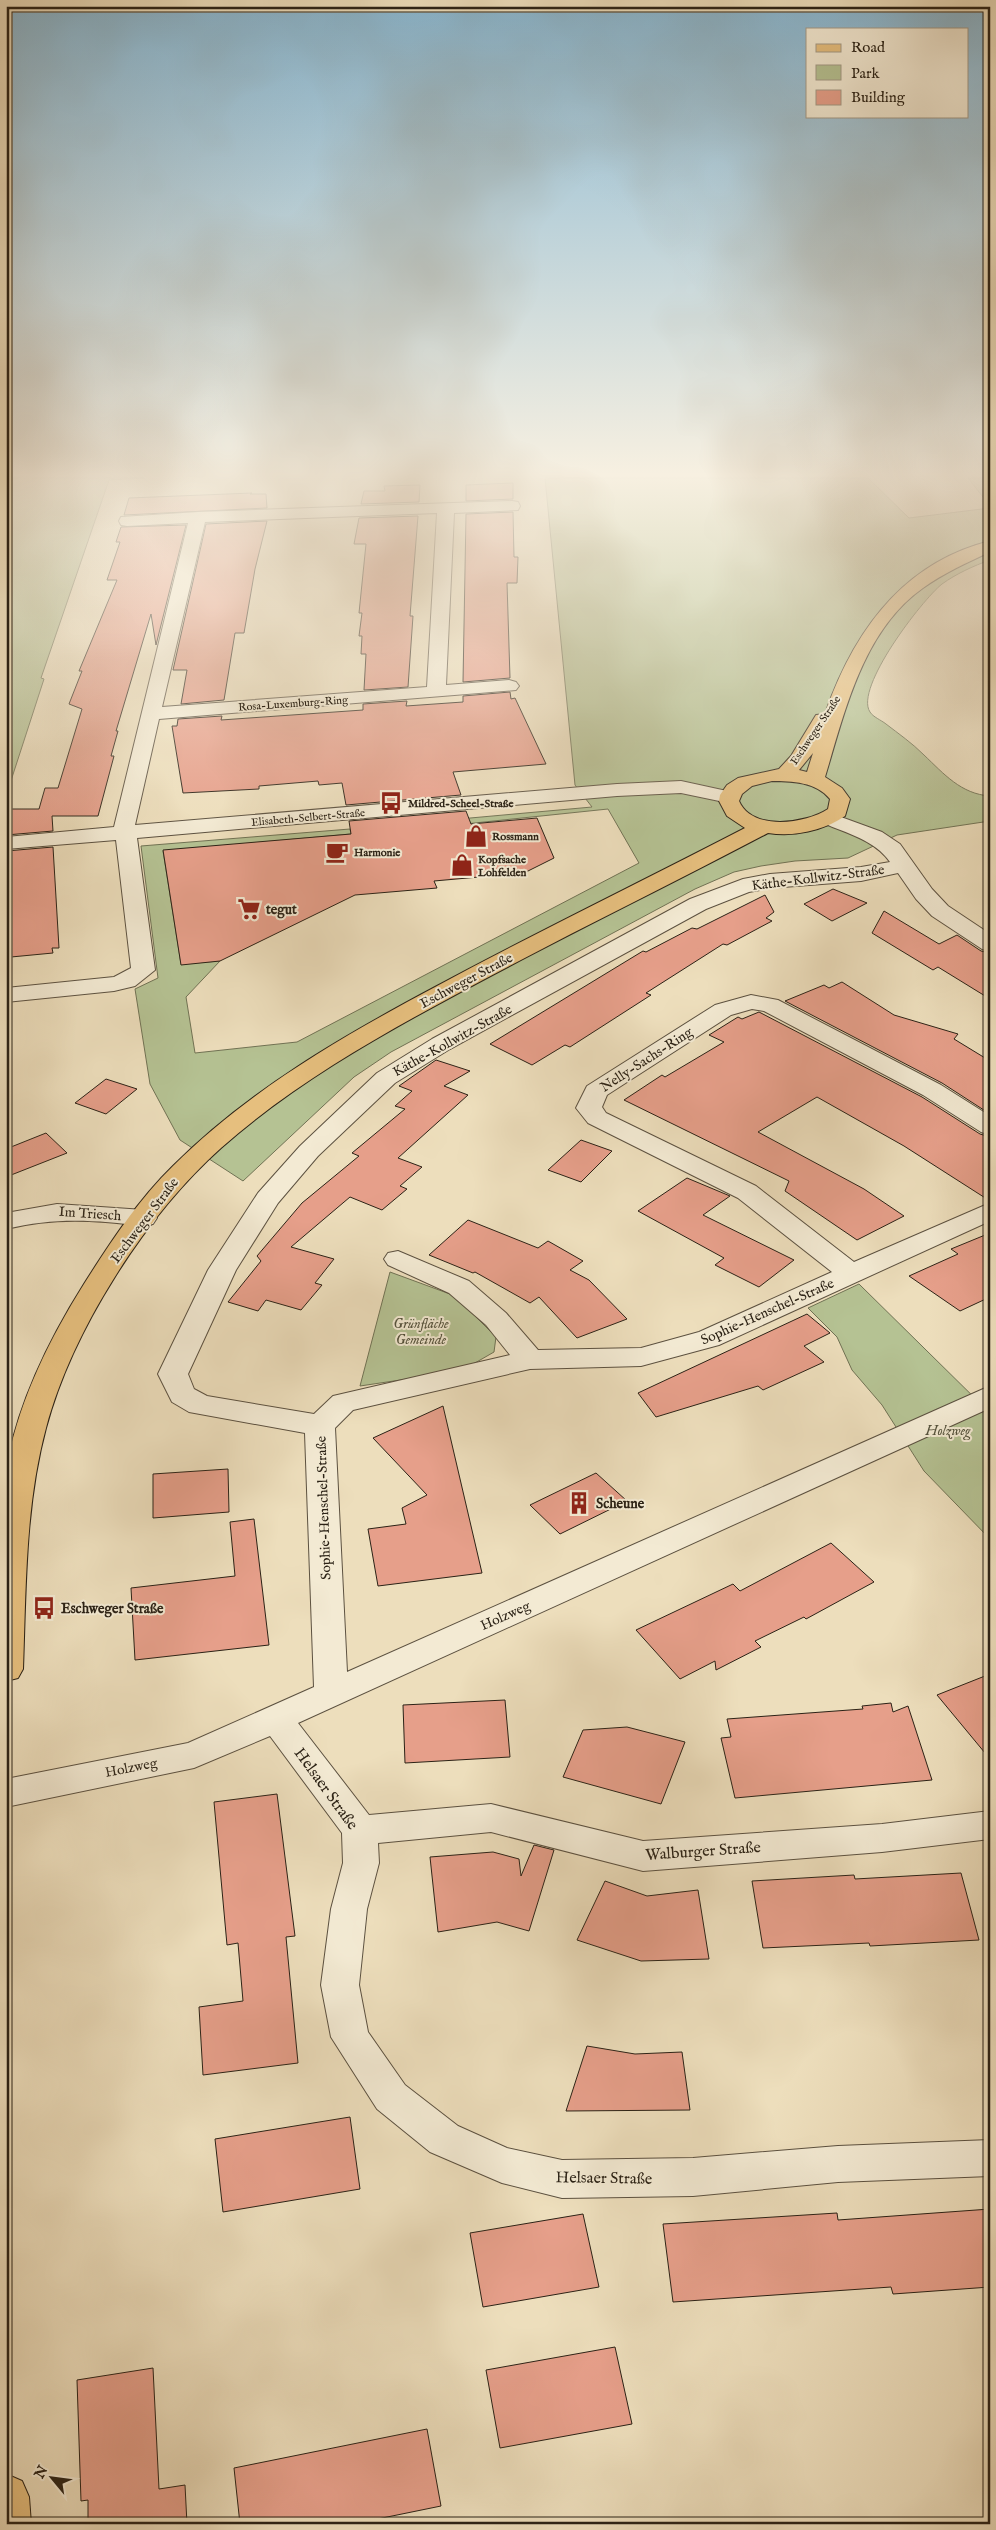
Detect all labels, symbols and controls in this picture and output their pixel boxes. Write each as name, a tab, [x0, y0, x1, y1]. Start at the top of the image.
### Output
legend	[806, 28, 968, 118]
text: Road	[851, 38, 886, 57]
text: Park	[851, 64, 881, 83]
text: Building	[851, 88, 906, 107]
street label: Rosa-Luxemburg-Ring	[238, 693, 349, 715]
street label: Eschweger Straße	[788, 693, 844, 768]
bus stop icon: Mildred-Scheel-Straße	[378, 790, 404, 816]
place label: Mildred-Scheel-Straße	[408, 797, 514, 811]
street label: Elisabeth-Selbert-Straße	[251, 806, 366, 830]
shop icon: Rossmann	[463, 823, 489, 849]
place label: Rossmann	[492, 830, 539, 844]
cafe icon: Harmonie	[324, 839, 350, 865]
place label: Harmonie	[354, 846, 400, 860]
shop icon: Kopfsache Lohfelden	[449, 852, 475, 878]
place label: Kopfsache Lohfelden	[477, 853, 527, 880]
street label: Käthe-Kollwitz-Straße	[751, 861, 886, 895]
supermarket icon: tegut	[236, 896, 262, 922]
place label: tegut	[265, 901, 297, 919]
street label: Eschweger Straße	[417, 949, 516, 1013]
street label: Käthe-Kollwitz-Straße	[390, 1000, 516, 1081]
street label: Nelly-Sachs-Ring	[597, 1023, 696, 1096]
street label: Eschweger Straße	[107, 1174, 183, 1267]
street label: Im Triesch	[58, 1203, 122, 1225]
street label: Sophie-Henschel-Straße	[698, 1274, 837, 1349]
park label: Grünfläche Gemeinde	[393, 1315, 449, 1349]
park label: Holzweg	[925, 1422, 971, 1441]
street label: Sophie-Henschel-Straße	[312, 1435, 336, 1580]
building icon: Scheune	[566, 1490, 592, 1516]
place label: Scheune	[596, 1495, 645, 1513]
bus stop icon: Eschweger Straße	[31, 1595, 57, 1621]
street label: Holzweg	[478, 1597, 534, 1635]
place label: Eschweger Straße	[61, 1600, 164, 1618]
street label: Helsaer Straße	[289, 1744, 362, 1834]
street label: Holzweg	[104, 1754, 159, 1782]
street label: Walburger Straße	[645, 1838, 762, 1866]
street label: Helsaer Straße	[556, 2168, 652, 2190]
north arrow	[28, 2452, 78, 2502]
text: N	[30, 2463, 52, 2483]

